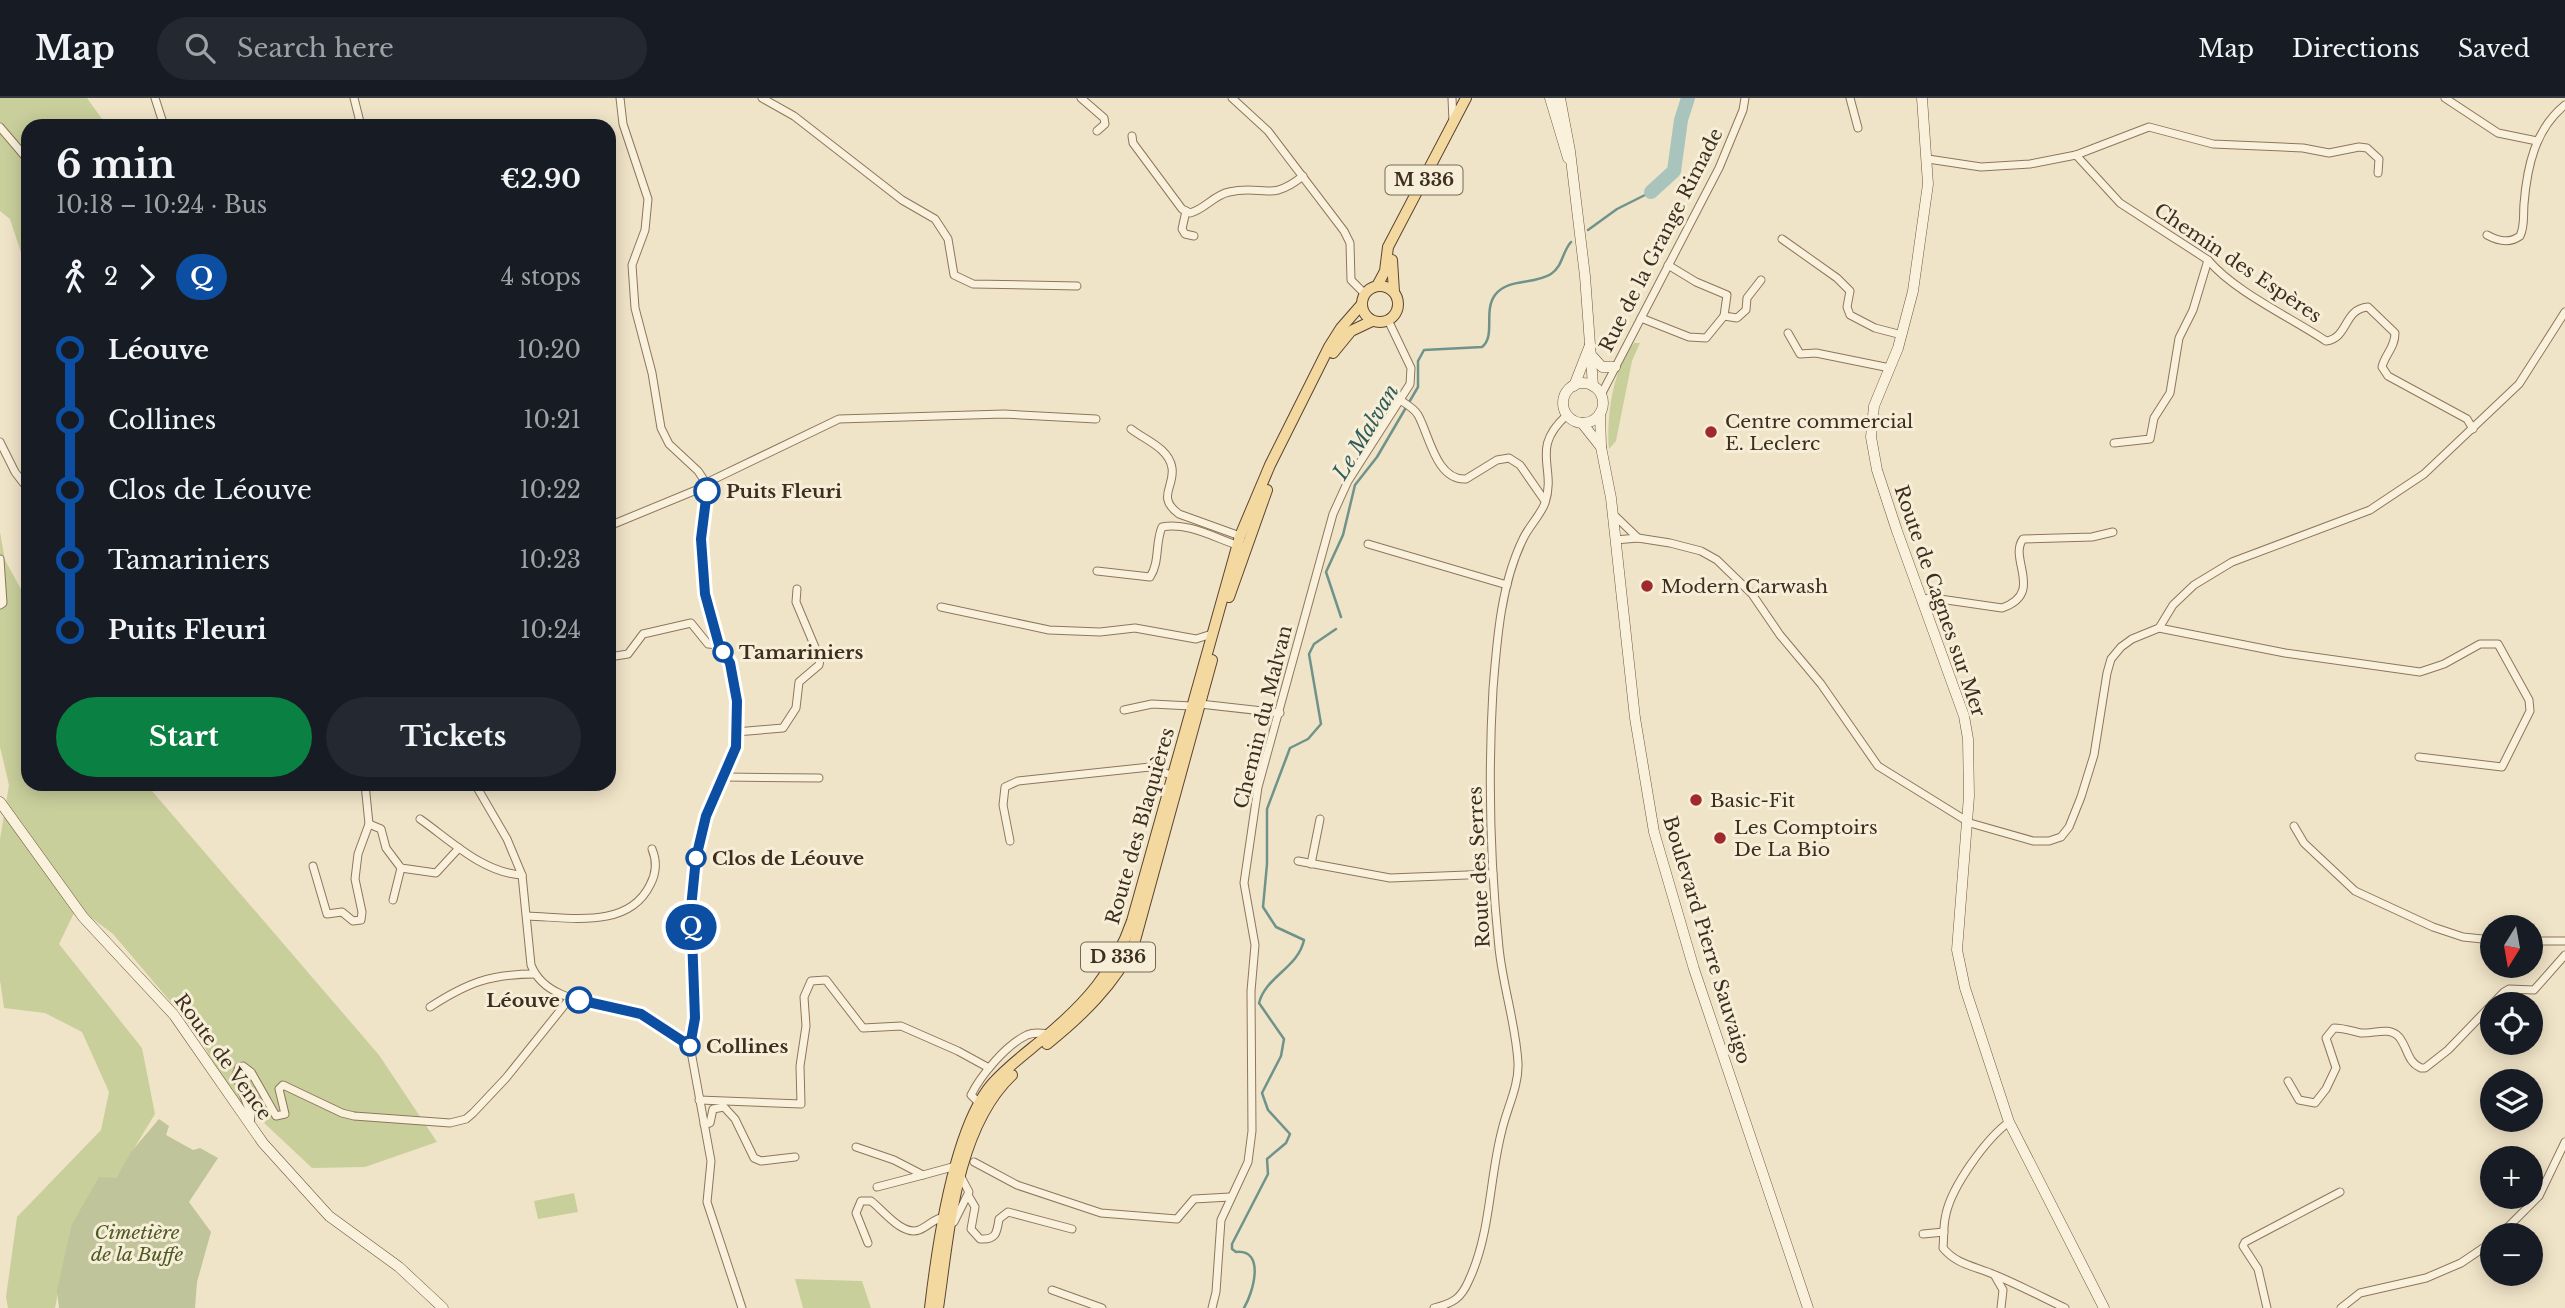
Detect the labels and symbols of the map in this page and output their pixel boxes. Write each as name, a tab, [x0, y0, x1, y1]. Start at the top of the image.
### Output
street label: Rue de la Grange Rimade	[1594, 124, 1728, 356]
road number: M 336	[1386, 166, 1462, 194]
street label: Chemin des Espères	[2150, 198, 2326, 328]
water label: Le Malvan	[1327, 380, 1405, 485]
place label: Centre commercial E. Leclerc	[1725, 410, 1913, 455]
marker: Centre commercial E. Leclerc	[1703, 424, 1719, 440]
marker: Puits Fleuri	[694, 478, 720, 504]
place label: Puits Fleuri	[726, 480, 842, 503]
street label: Route de Cagnes sur Mer	[1890, 482, 1990, 720]
place label: Modern Carwash	[1661, 575, 1828, 598]
marker: Modern Carwash	[1639, 578, 1655, 594]
street label: Chemin du Malvan	[1229, 623, 1297, 811]
place label: Tamariniers	[739, 641, 864, 664]
marker: Tamariniers	[713, 642, 733, 662]
street label: Route des Blaquières	[1101, 725, 1179, 927]
street label: Route des Serres	[1463, 786, 1495, 948]
place label: Basic-Fit	[1710, 789, 1796, 812]
marker: Basic-Fit	[1688, 792, 1704, 808]
street label: Boulevard Pierre Sauvaigo	[1658, 813, 1756, 1067]
place label: Les Comptoirs De La Bio	[1734, 816, 1878, 861]
marker: Les Comptoirs De La Bio	[1712, 830, 1728, 846]
place label: Clos de Léouve	[712, 847, 864, 870]
marker: Clos de Léouve	[686, 848, 706, 868]
line badge: Q	[668, 904, 714, 950]
north arrow	[2480, 915, 2543, 978]
road number: D 336	[1081, 942, 1155, 972]
marker: Léouve	[566, 987, 592, 1013]
street label: Route de Vence	[170, 989, 276, 1125]
place label: Léouve	[486, 989, 560, 1012]
place label: Collines	[706, 1035, 788, 1058]
marker: Collines	[680, 1036, 700, 1056]
park label: Cimetière de la Buffe	[91, 1221, 183, 1266]

